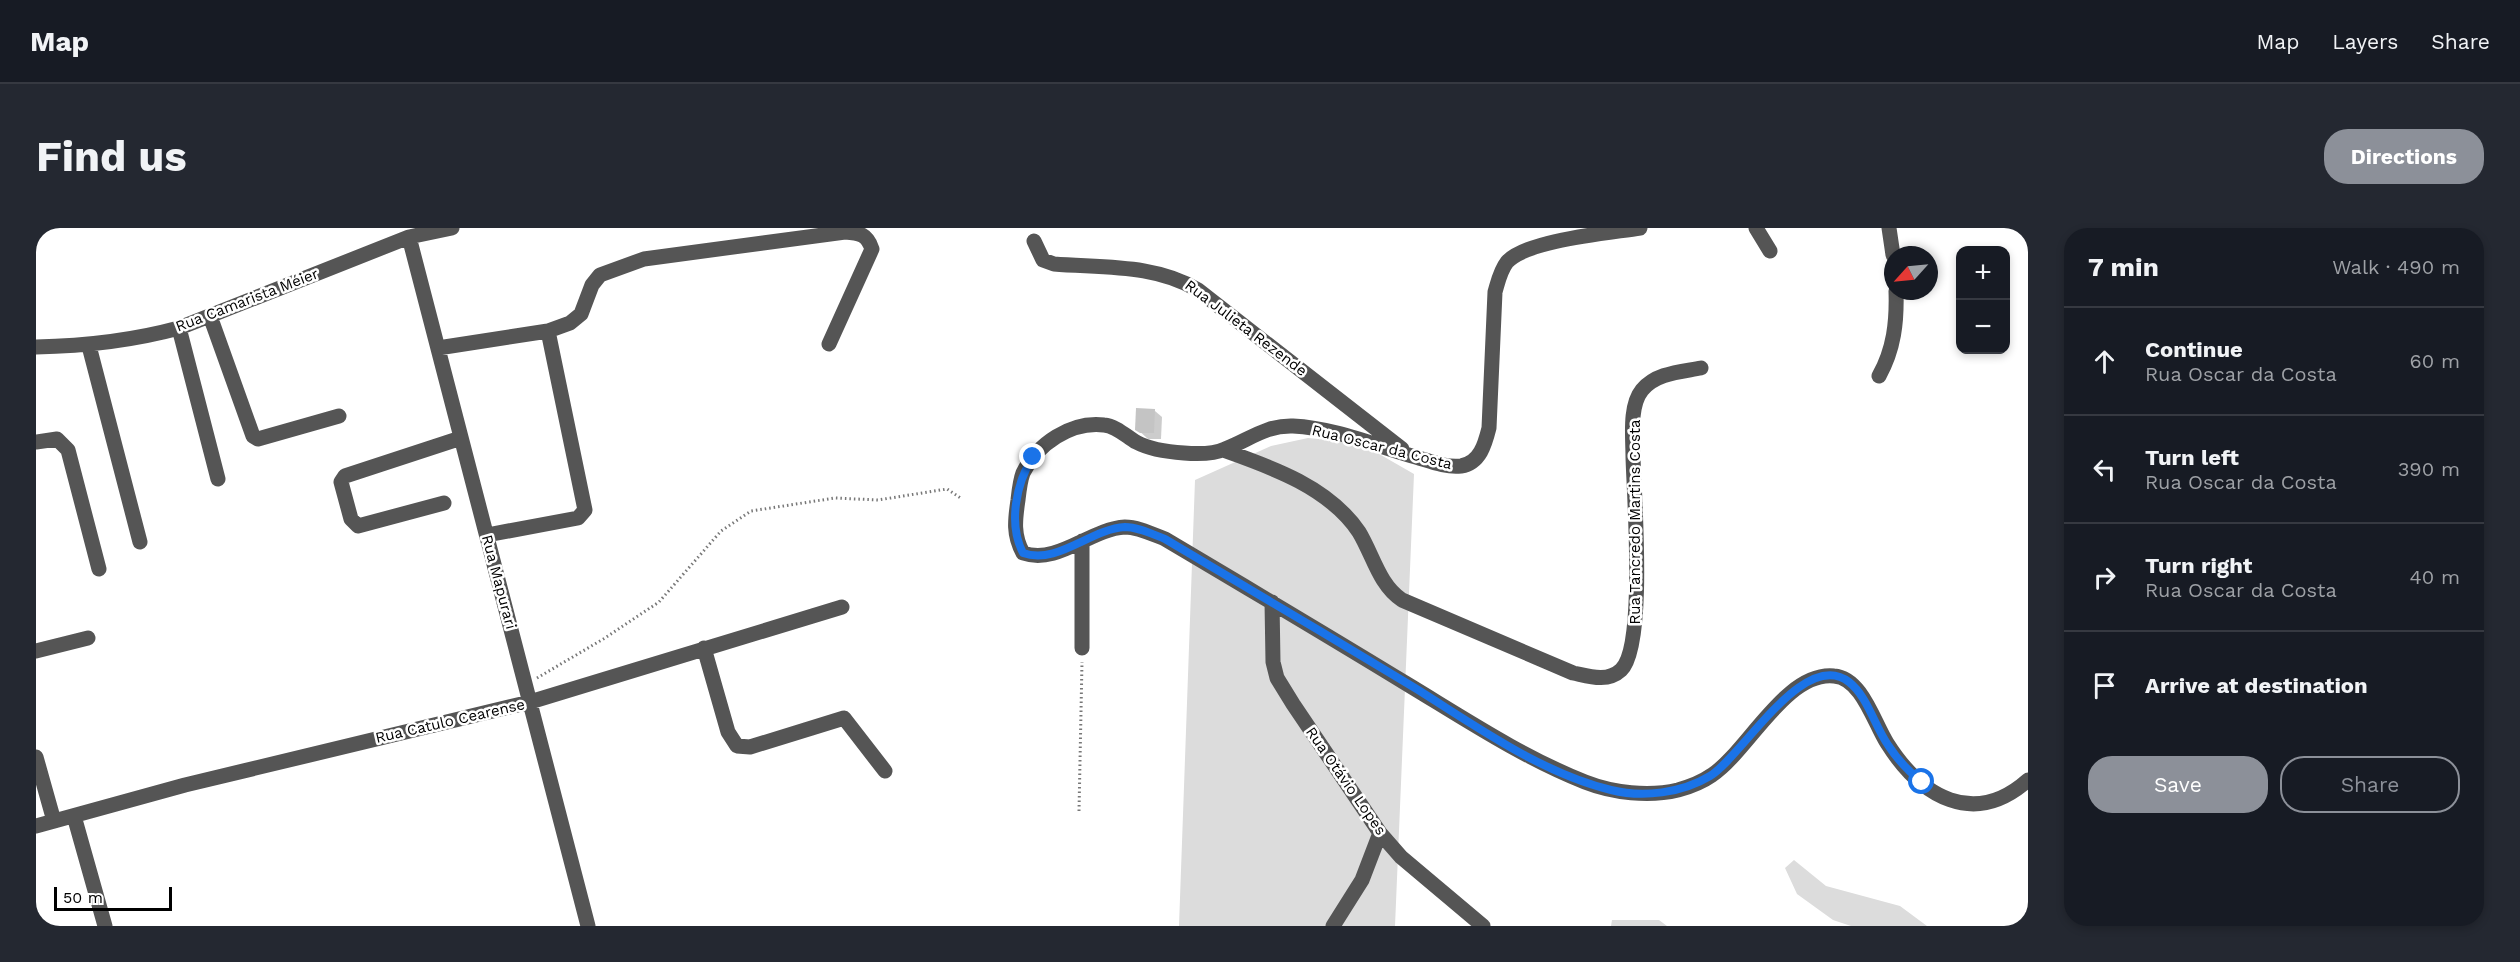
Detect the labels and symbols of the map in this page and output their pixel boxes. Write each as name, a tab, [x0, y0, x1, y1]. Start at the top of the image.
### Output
north arrow	[1884, 246, 1938, 300]
street label: Rua Camarista Méier	[173, 264, 321, 336]
street label: Rua Julieta Rezende	[1181, 276, 1311, 380]
street label: Rua Tancredo Martins Costa	[1626, 419, 1644, 625]
street label: Rua Oscar da Costa	[1310, 421, 1454, 473]
route end	[1019, 443, 1045, 469]
street label: Rua Mapurari	[478, 533, 520, 631]
street label: Rua Catulo Cearense	[373, 695, 527, 747]
street label: Rua Otávio Lopes	[1302, 724, 1390, 839]
route start	[1908, 768, 1934, 794]
scale bar	[54, 884, 172, 912]

